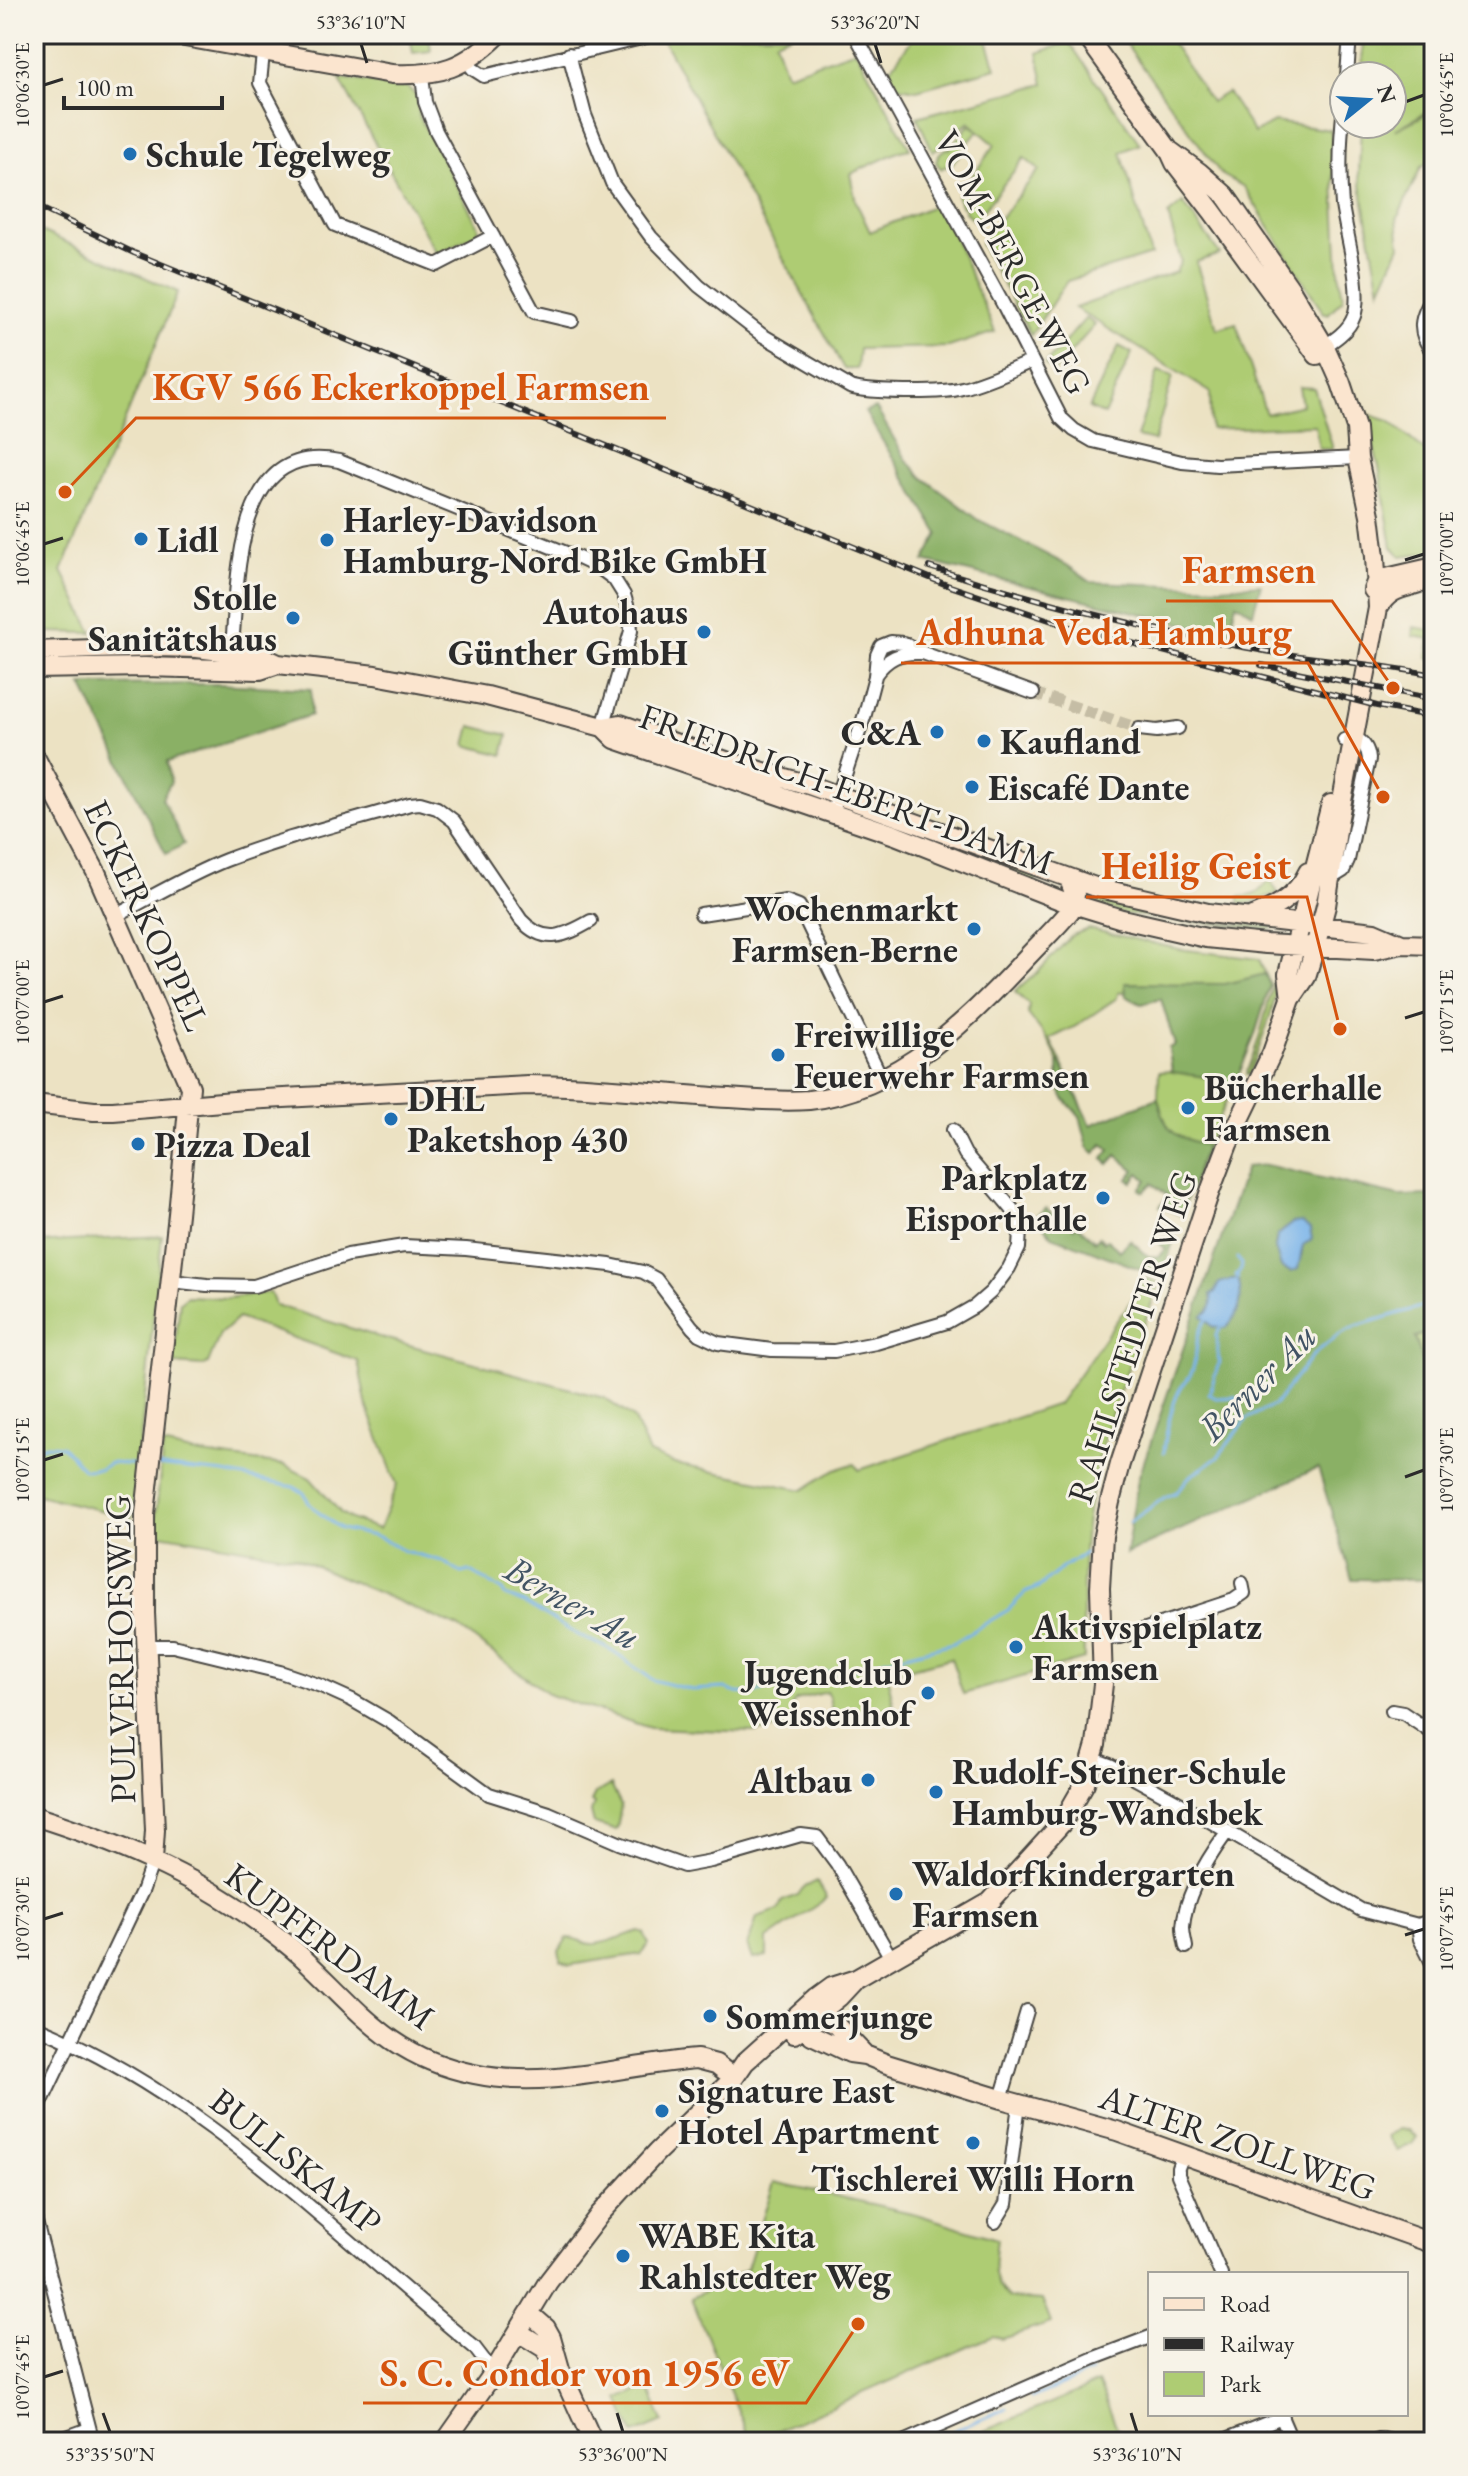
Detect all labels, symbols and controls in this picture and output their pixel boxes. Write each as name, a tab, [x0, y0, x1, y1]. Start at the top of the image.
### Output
text: 53°36'10"N	[316, 9, 406, 35]
text: 53°36'20"N	[830, 9, 920, 35]
text: 10°06'30"E	[9, 42, 35, 128]
text: 10°06'45"E	[1433, 52, 1459, 138]
scale bar	[64, 60, 222, 110]
north arrow	[1328, 60, 1408, 140]
text: 100 m	[76, 72, 134, 103]
text: N	[1370, 81, 1403, 107]
street label: VOM-BERGE-WEG	[923, 122, 1103, 402]
place label: Schule Tegelweg	[146, 131, 391, 178]
marker: Schule Tegelweg	[121, 145, 139, 163]
callout: KGV 566 Eckerkoppel Farmsen	[136, 356, 666, 418]
text: KGV 566 Eckerkoppel Farmsen	[152, 362, 650, 411]
place label: Harley-Davidson Hamburg-Nord Bike GmbH	[343, 496, 767, 584]
text: 10°06'45"E	[9, 501, 35, 587]
text: 10°07'00"E	[1433, 511, 1459, 597]
place label: Lidl	[157, 516, 219, 563]
marker: Lidl	[132, 530, 150, 548]
marker: Harley-Davidson Hamburg-Nord Bike GmbH	[318, 531, 336, 549]
callout: Farmsen	[1166, 539, 1332, 601]
text: Farmsen	[1182, 545, 1316, 594]
place label: Stolle Sanitätshaus	[88, 574, 277, 662]
place label: Autohaus Günther GmbH	[448, 588, 688, 676]
callout: Adhuna Veda Hamburg	[901, 601, 1308, 663]
text: Adhuna Veda Hamburg	[915, 607, 1293, 656]
marker: Stolle Sanitätshaus	[284, 609, 302, 627]
marker: Autohaus Günther GmbH	[695, 623, 713, 641]
street label: FRIEDRICH-EBERT-DAMM	[633, 692, 1061, 886]
place label: C&A	[841, 709, 922, 756]
place label: Kaufland	[1000, 718, 1141, 765]
marker: C&A	[928, 723, 946, 741]
marker: Kaufland	[975, 732, 993, 750]
place label: Eiscafé Dante	[988, 764, 1190, 811]
marker: Eiscafé Dante	[963, 778, 981, 796]
street label: ECKERKOPPEL	[73, 792, 221, 1038]
callout: Heilig Geist	[1086, 835, 1307, 897]
text: Heilig Geist	[1101, 841, 1291, 890]
place label: Wochenmarkt Farmsen-Berne	[732, 885, 958, 973]
marker: Wochenmarkt Farmsen-Berne	[965, 920, 983, 938]
text: 10°07'00"E	[9, 959, 35, 1045]
text: 10°07'15"E	[1433, 969, 1459, 1055]
place label: Freiwillige Feuerwehr Farmsen	[794, 1011, 1089, 1099]
marker: Freiwillige Feuerwehr Farmsen	[769, 1046, 787, 1064]
place label: Bücherhalle Farmsen	[1204, 1064, 1382, 1152]
place label: DHL Paketshop 430	[407, 1075, 628, 1163]
marker: Bücherhalle Farmsen	[1179, 1099, 1197, 1117]
marker: DHL Paketshop 430	[382, 1110, 400, 1128]
place label: Pizza Deal	[154, 1121, 311, 1168]
marker: Pizza Deal	[129, 1135, 147, 1153]
place label: Parkplatz Eisporthalle	[906, 1154, 1087, 1242]
street label: RAHLSTEDTER WEG	[1056, 1165, 1208, 1509]
marker: Parkplatz Eisporthalle	[1094, 1189, 1112, 1207]
water label: Berner Au	[1186, 1311, 1327, 1452]
text: 10°07'15"E	[9, 1417, 35, 1503]
text: 10°07'30"E	[1433, 1427, 1459, 1513]
street label: PULVERHOFSWEG	[94, 1494, 146, 1804]
water label: Berner Au	[496, 1543, 650, 1660]
place label: Aktivspielplatz Farmsen	[1031, 1603, 1262, 1691]
marker: Aktivspielplatz Farmsen	[1007, 1638, 1025, 1656]
place label: Jugendclub Weissenhof	[741, 1649, 916, 1737]
marker: Jugendclub Weissenhof	[919, 1684, 937, 1702]
place label: Rudolf-Steiner-Schule Hamburg-Wandsbek	[952, 1748, 1286, 1836]
place label: Altbau	[747, 1757, 852, 1804]
marker: Altbau	[859, 1771, 877, 1789]
marker: Rudolf-Steiner-Schule Hamburg-Wandsbek	[927, 1783, 945, 1801]
place label: Waldorfkindergarten Farmsen	[912, 1850, 1235, 1938]
street label: KUPFERDAMM	[216, 1852, 444, 2040]
text: 10°07'30"E	[9, 1876, 35, 1962]
marker: Waldorfkindergarten Farmsen	[887, 1885, 905, 1903]
text: 10°07'45"E	[1433, 1886, 1459, 1972]
place label: Sommerjunge	[726, 1993, 933, 2040]
marker: Sommerjunge	[701, 2007, 719, 2025]
place label: Signature East Hotel Apartment	[678, 2067, 940, 2155]
street label: ALTER ZOLLWEG	[1092, 2072, 1383, 2211]
street label: BULLSKAMP	[200, 2077, 392, 2245]
marker: Signature East Hotel Apartment	[653, 2102, 671, 2120]
marker: Tischlerei Willi Horn	[964, 2134, 982, 2152]
place label: Tischlerei Willi Horn	[811, 2155, 1135, 2202]
place label: WABE Kita Rahlstedter Weg	[639, 2212, 892, 2300]
marker: WABE Kita Rahlstedter Weg	[614, 2247, 632, 2265]
legend	[1148, 2272, 1408, 2416]
text: Road	[1220, 2288, 1271, 2319]
text: Railway	[1220, 2328, 1295, 2359]
text: 10°07'45"E	[9, 2334, 35, 2420]
callout: S. C. Condor von 1956 eV	[363, 2341, 806, 2403]
text: S. C. Condor von 1956 eV	[380, 2348, 791, 2397]
text: Park	[1220, 2368, 1262, 2399]
text: 53°35'50"N	[65, 2441, 155, 2467]
text: 53°36'00"N	[578, 2441, 668, 2467]
text: 53°36'10"N	[1092, 2441, 1182, 2467]

